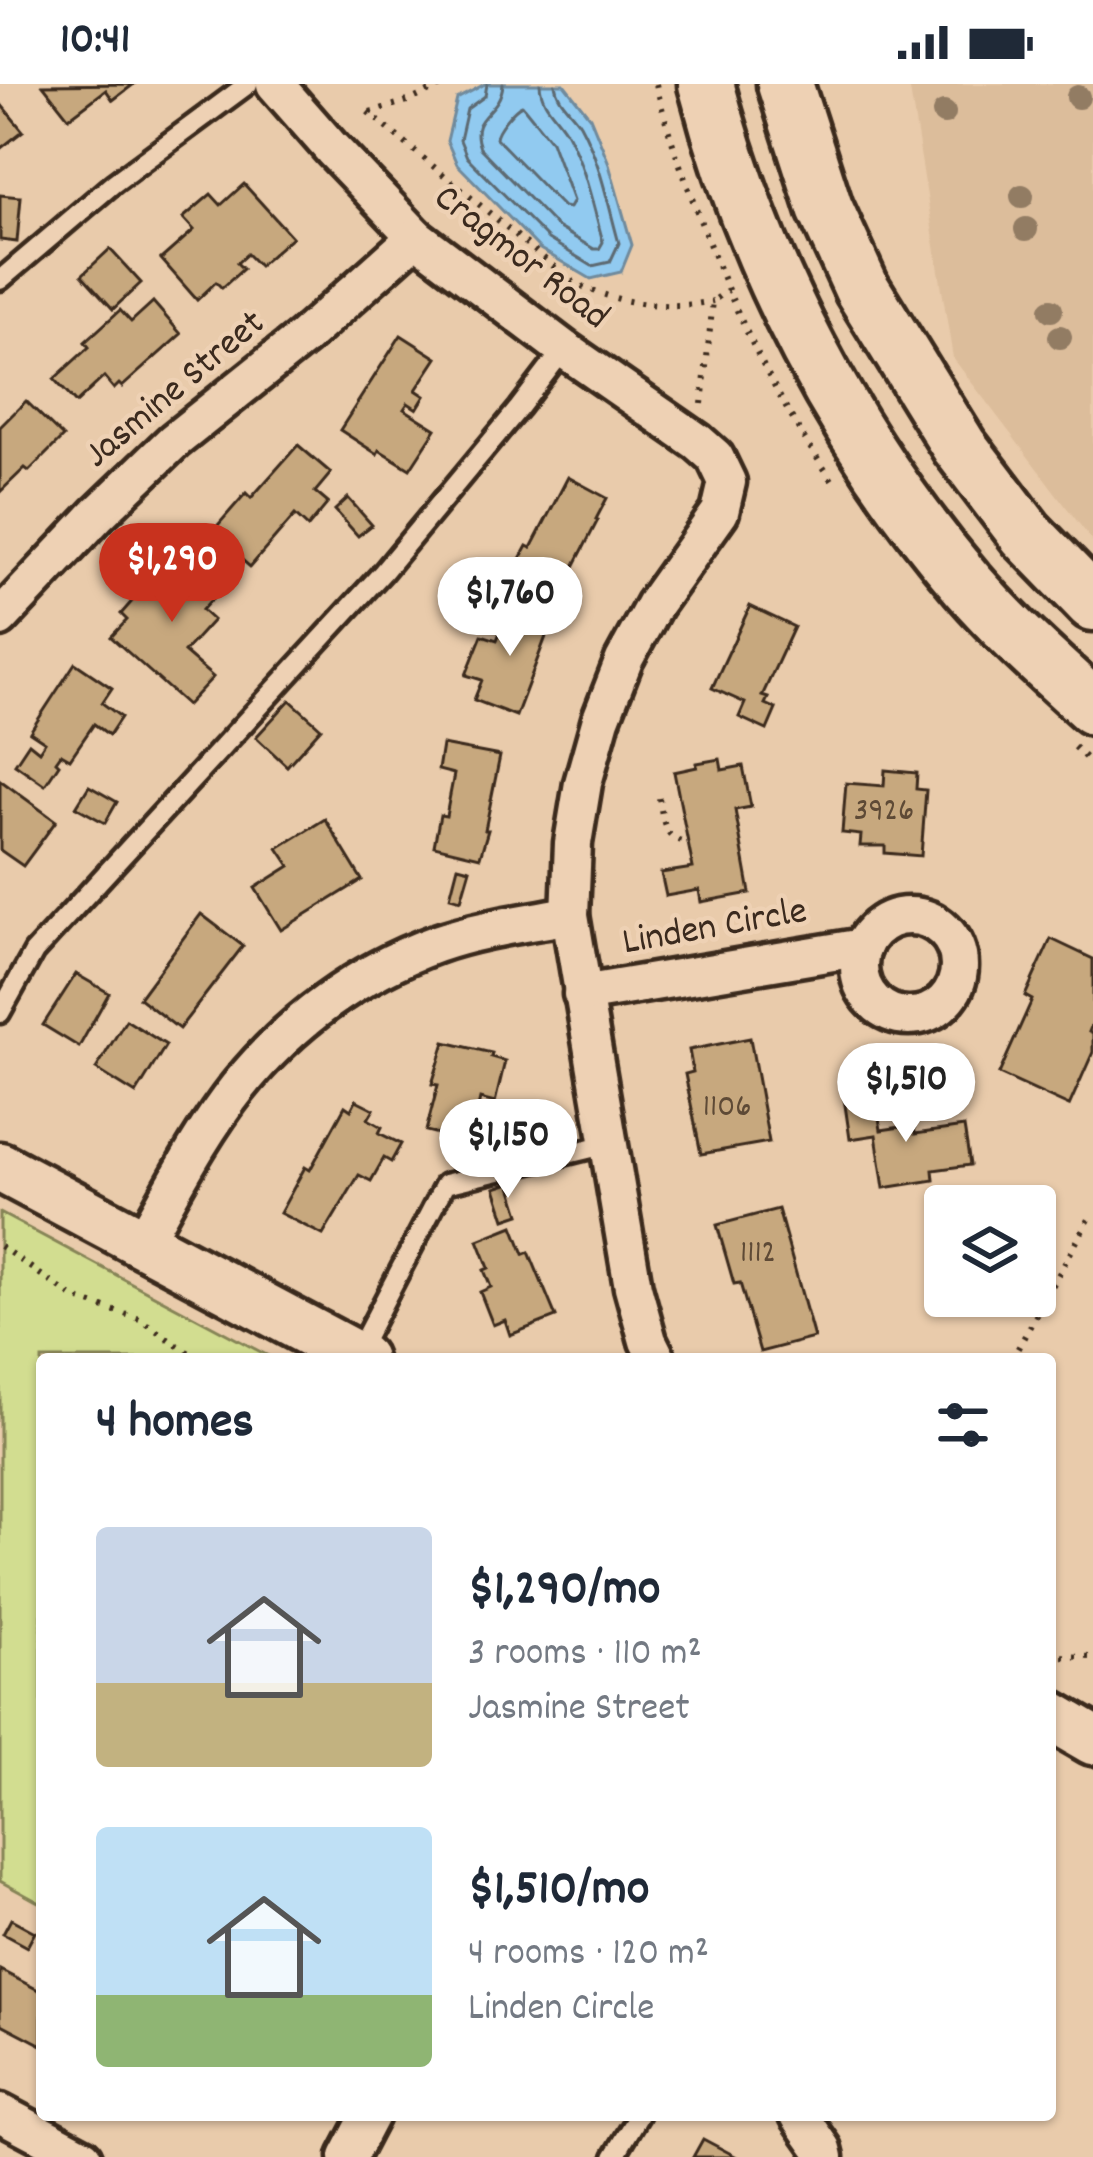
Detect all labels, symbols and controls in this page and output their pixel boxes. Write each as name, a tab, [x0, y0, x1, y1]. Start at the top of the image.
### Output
text: 10:41	[60, 10, 130, 74]
street label: Cragmor Road	[420, 173, 620, 345]
street label: Jasmine Street	[73, 299, 279, 483]
pin: $1,290	[74, 523, 270, 625]
text: $1,290	[126, 534, 218, 589]
pin: $1,760	[412, 557, 608, 659]
text: $1,760	[464, 568, 556, 623]
house number: 3926	[854, 789, 914, 836]
street label: Linden Circle	[618, 886, 812, 972]
pin: $1,510	[808, 1043, 1004, 1145]
text: $1,510	[864, 1054, 948, 1109]
house number: 1106	[703, 1085, 751, 1132]
pin: $1,150	[410, 1099, 606, 1201]
text: $1,150	[466, 1110, 550, 1165]
map controls	[924, 1185, 1056, 1317]
button: layers	[924, 1185, 1056, 1317]
house number: 1112	[740, 1231, 776, 1278]
text: 4 homes	[96, 1389, 254, 1461]
icon: filters	[930, 1392, 996, 1458]
text: $1,290/mo	[468, 1556, 660, 1628]
icon: home	[192, 1575, 336, 1719]
text: 3 rooms · 110 m²	[468, 1628, 702, 1683]
text: Jasmine Street	[468, 1683, 690, 1738]
text: $1,510/mo	[468, 1856, 650, 1928]
icon: home	[192, 1875, 336, 2019]
text: 4 rooms · 120 m²	[468, 1928, 709, 1983]
text: Linden Circle	[468, 1983, 655, 2038]

